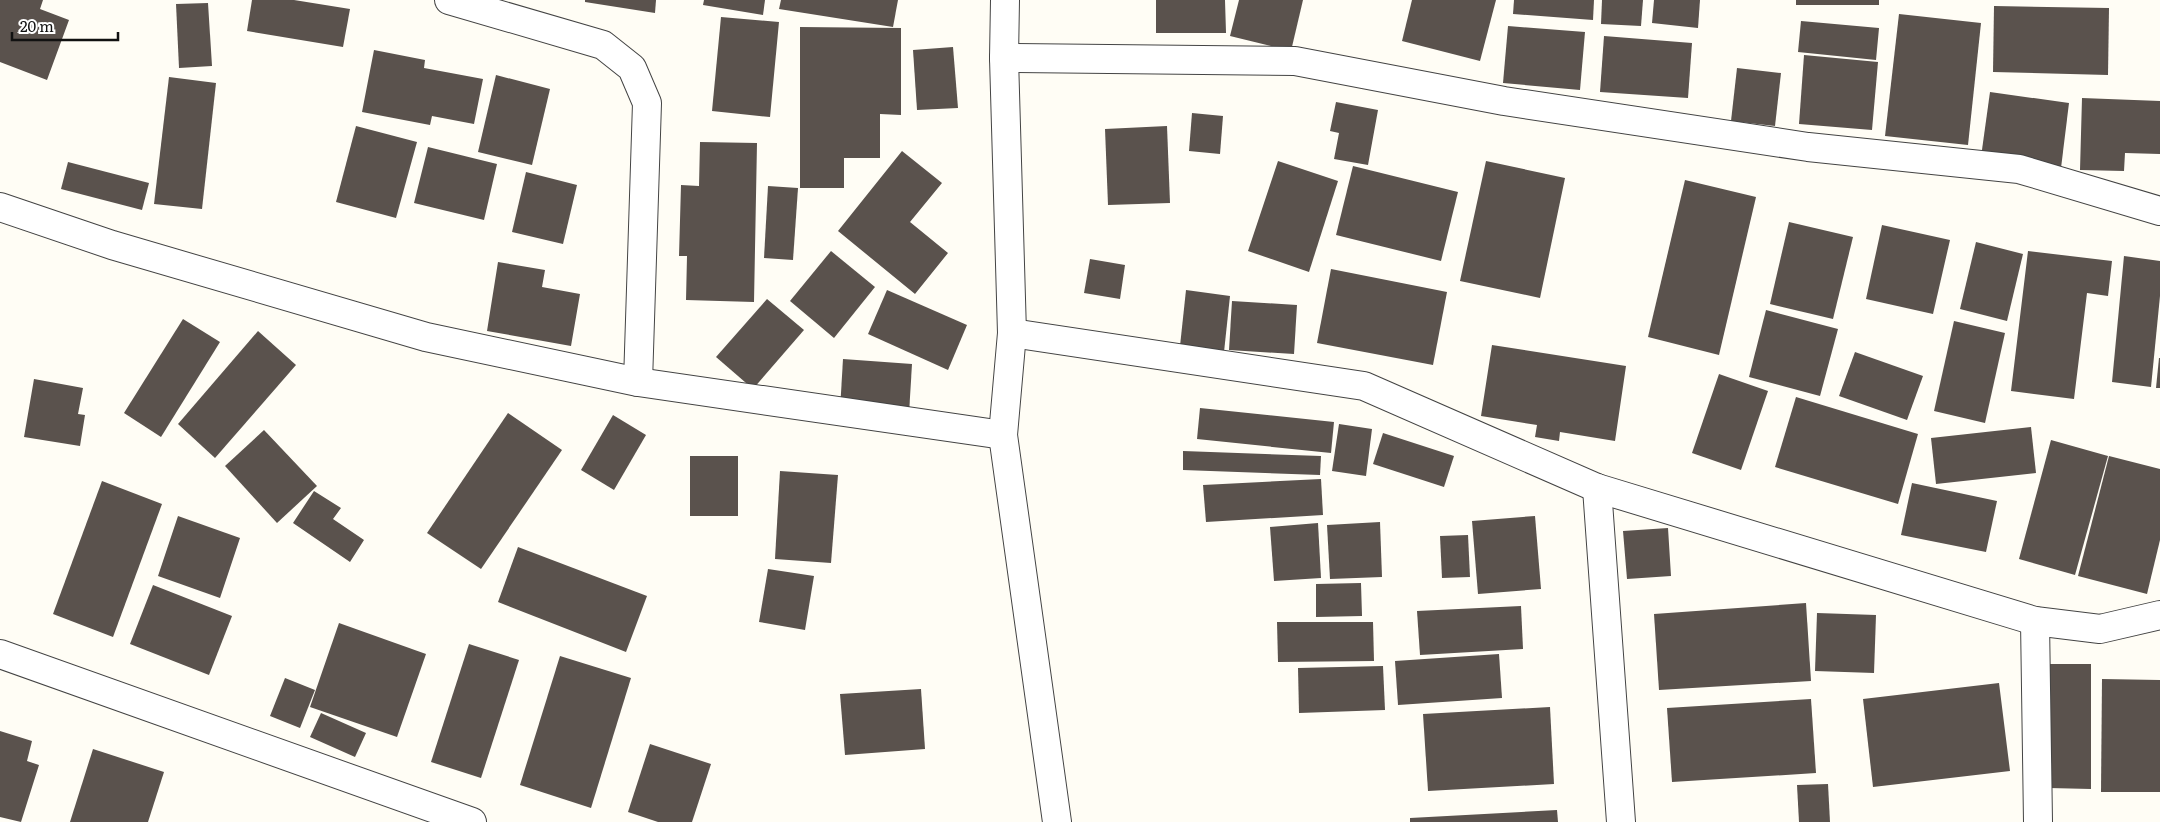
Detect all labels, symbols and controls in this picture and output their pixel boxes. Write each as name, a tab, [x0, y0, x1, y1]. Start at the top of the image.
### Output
scale bar	[12, 10, 119, 42]
text: 20 m	[20, 14, 54, 37]

